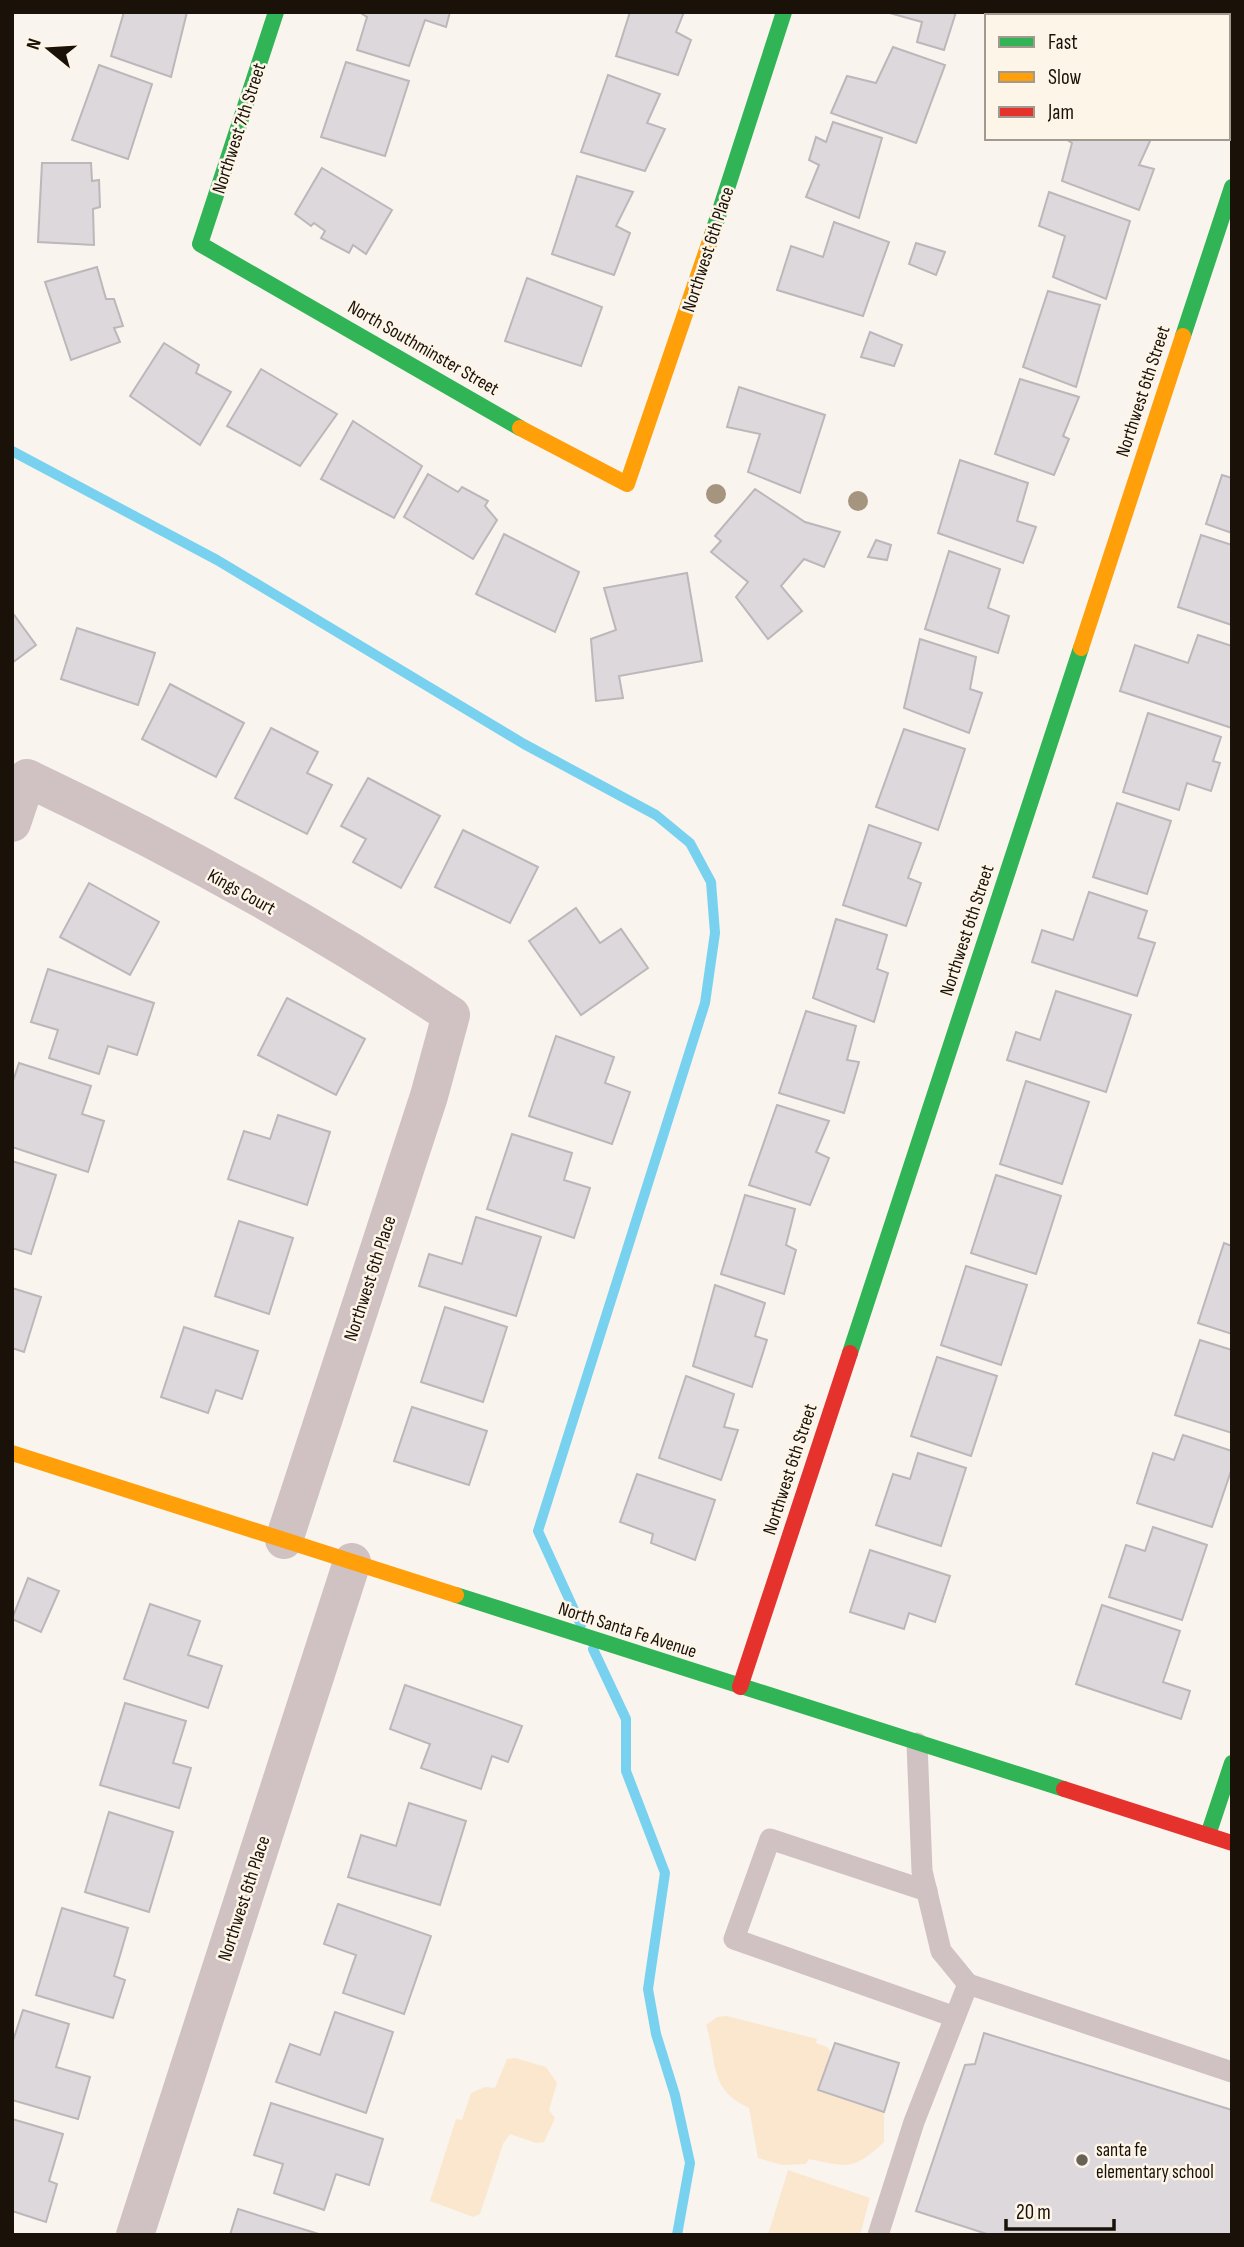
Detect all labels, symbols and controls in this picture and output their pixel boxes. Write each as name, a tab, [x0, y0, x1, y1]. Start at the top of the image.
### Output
north arrow	[14, 14, 84, 84]
legend	[985, 14, 1230, 140]
text: Fast	[1048, 30, 1078, 55]
text: N	[22, 36, 47, 53]
street label: Northwest 7th Street	[207, 60, 271, 197]
text: Slow	[1048, 65, 1082, 90]
text: Jam	[1047, 100, 1074, 125]
street label: Northwest 6th Place	[677, 184, 740, 315]
street label: North Southminster Street	[344, 296, 503, 401]
street label: Northwest 6th Street	[1111, 323, 1176, 460]
street label: Northwest 6th Street	[935, 862, 1000, 999]
street label: Kings Court	[203, 864, 279, 920]
street label: Northwest 6th Place	[339, 1213, 402, 1344]
street label: Northwest 6th Street	[758, 1401, 823, 1538]
street label: North Santa Fe Avenue	[555, 1597, 700, 1664]
street label: Northwest 6th Place	[213, 1833, 276, 1964]
place label: santa fe elementary school	[1096, 2139, 1214, 2184]
marker: santa fe elementary school	[1074, 2152, 1090, 2168]
scale bar	[1006, 2188, 1114, 2232]
text: 20 m	[1016, 2200, 1051, 2225]

